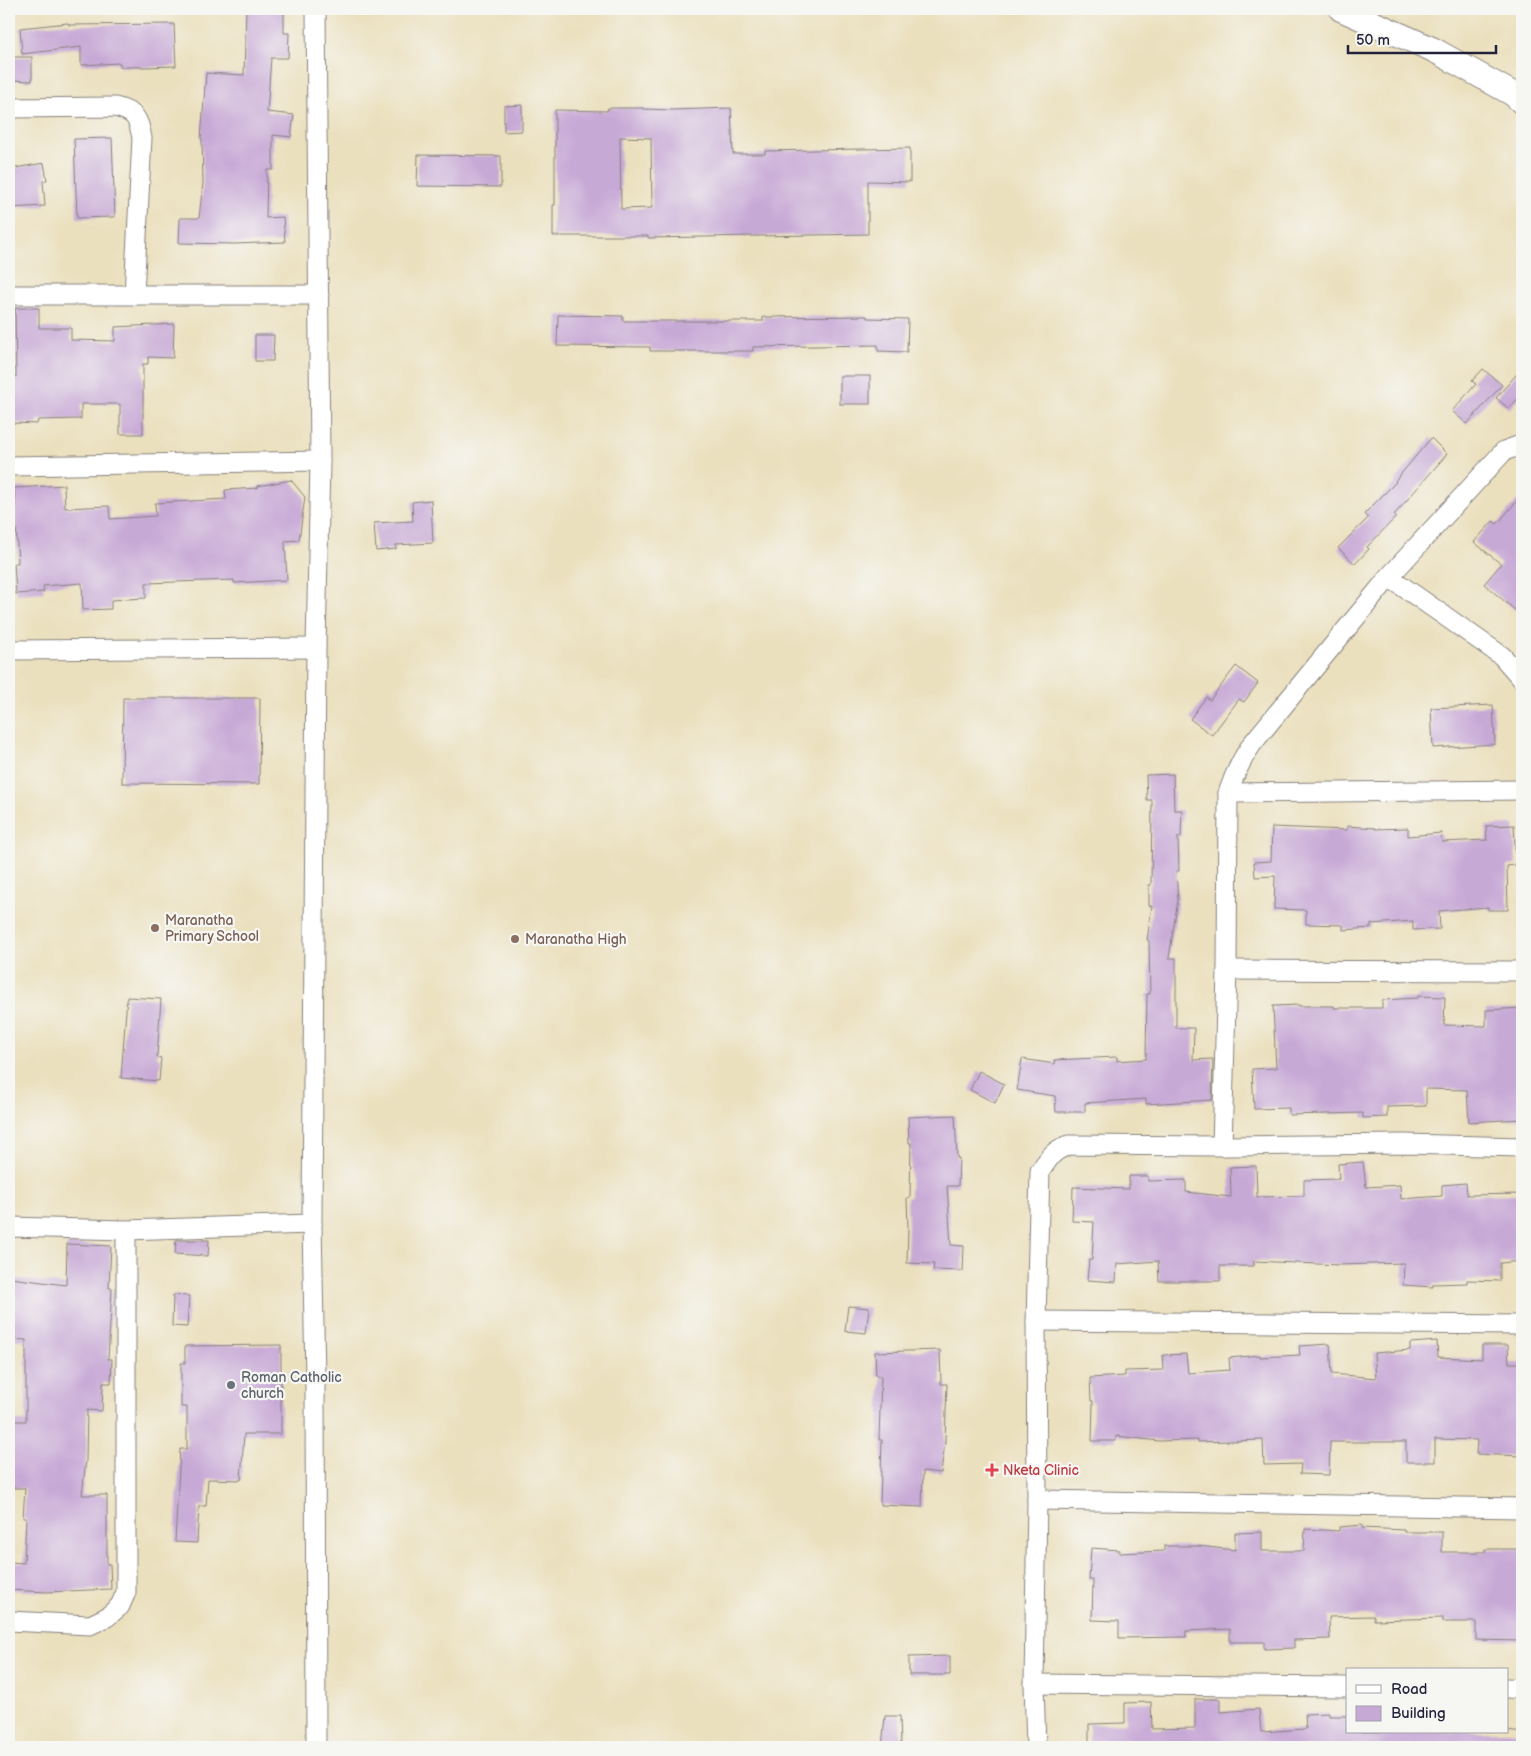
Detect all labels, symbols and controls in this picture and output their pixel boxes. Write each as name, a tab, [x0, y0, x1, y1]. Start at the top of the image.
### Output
scale bar	[1348, 22, 1496, 54]
text: 50 m	[1356, 31, 1390, 50]
place label: Maranatha Primary School	[165, 912, 259, 945]
marker: Maranatha Primary School	[149, 922, 161, 934]
place label: Maranatha High	[525, 931, 627, 948]
marker: Maranatha High	[509, 933, 521, 945]
place label: Roman Catholic church	[241, 1369, 342, 1402]
marker: Roman Catholic church	[225, 1379, 237, 1391]
place label: Nketa Clinic	[1003, 1462, 1079, 1479]
marker: Nketa Clinic	[985, 1463, 999, 1477]
legend	[1346, 1668, 1508, 1734]
text: Road	[1391, 1680, 1427, 1699]
text: Building	[1391, 1704, 1446, 1723]

